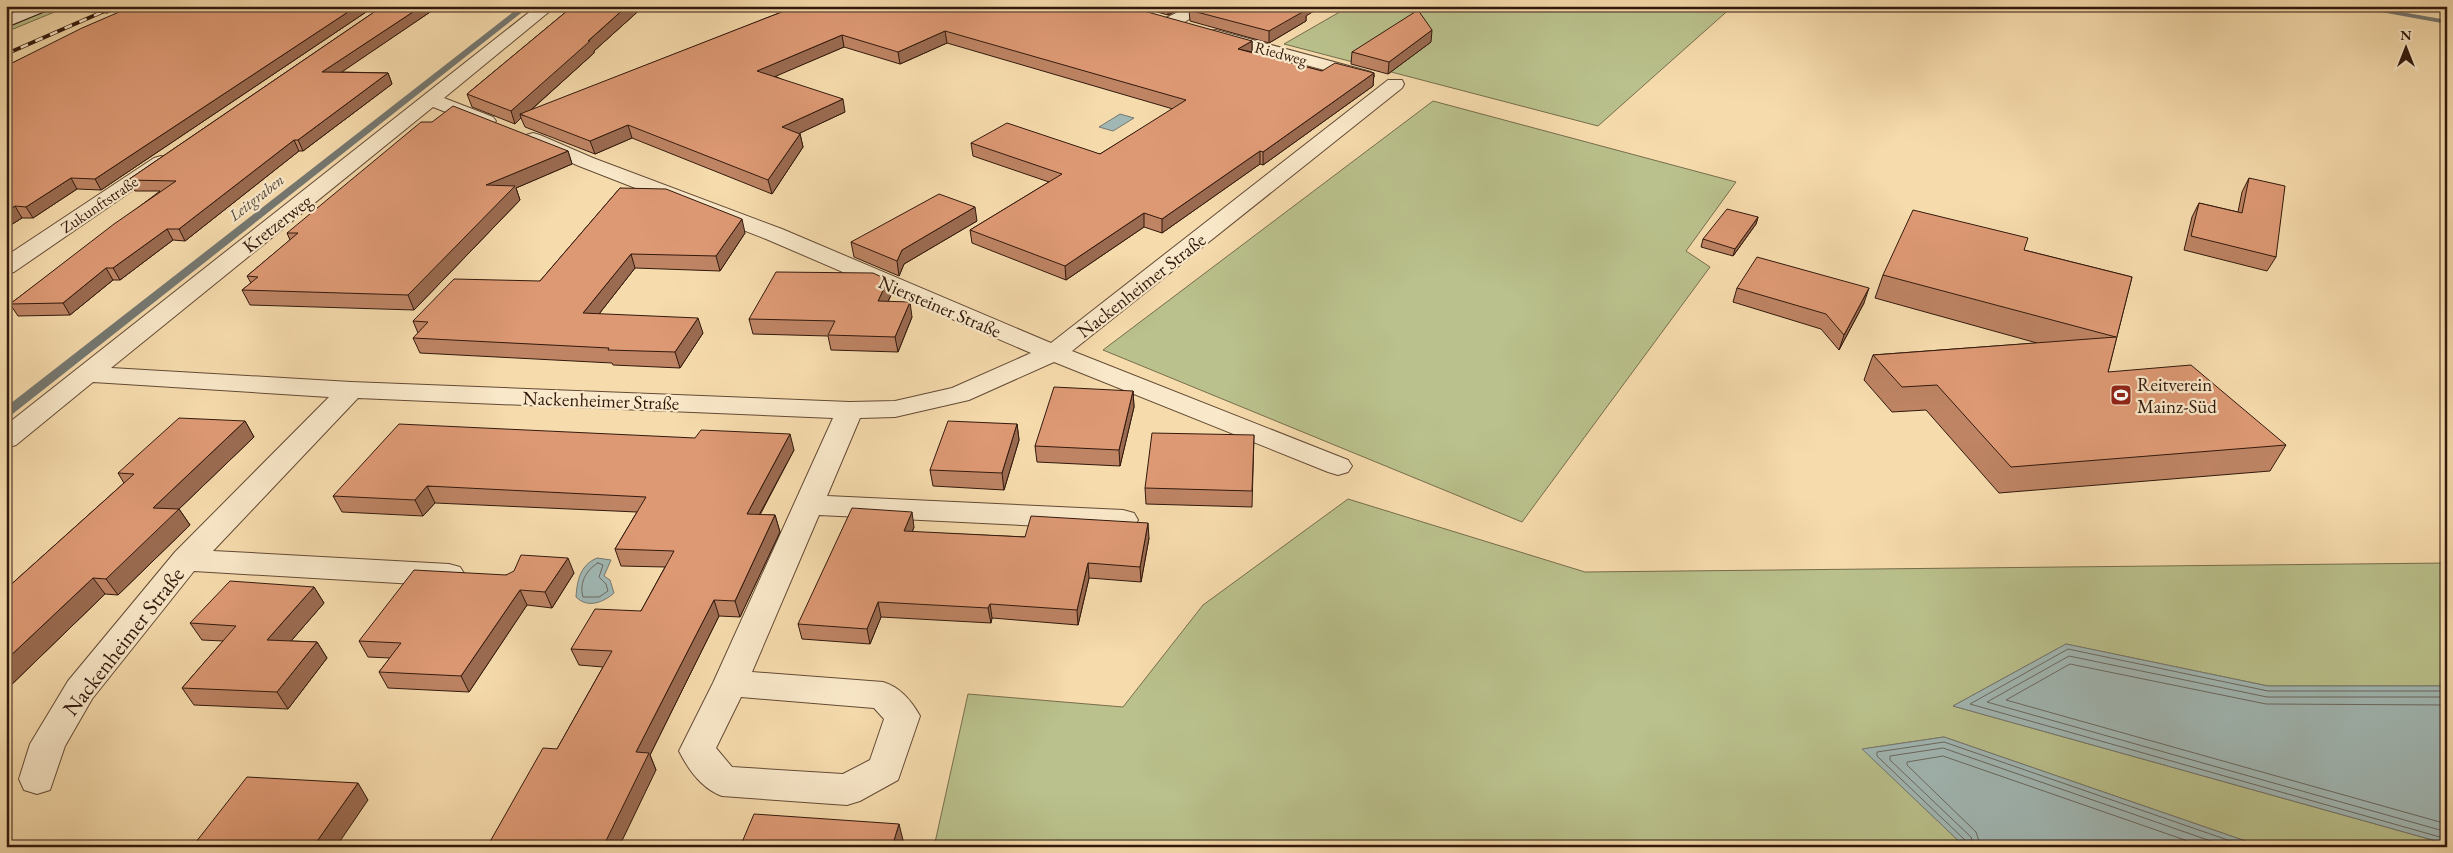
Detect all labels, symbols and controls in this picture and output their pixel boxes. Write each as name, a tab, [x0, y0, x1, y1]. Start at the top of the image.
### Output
north arrow	[2380, 22, 2430, 72]
text: N	[2400, 26, 2412, 44]
street label: Riedweg	[1252, 36, 1310, 71]
water label: Leitgraben	[224, 169, 288, 226]
street label: Zukunftstraße	[57, 171, 142, 238]
street label: Kretzerweg	[237, 188, 318, 258]
street label: Nackenheimer Straße	[1072, 227, 1211, 343]
street label: Niersteiner Straße	[875, 269, 1005, 344]
place label: Reitverein Mainz-Süd	[2137, 372, 2217, 419]
sports icon: Reitverein Mainz-Süd	[2109, 383, 2133, 407]
street label: Nackenheimer Straße	[522, 385, 680, 416]
street label: Nackenheimer Straße	[56, 561, 191, 722]

